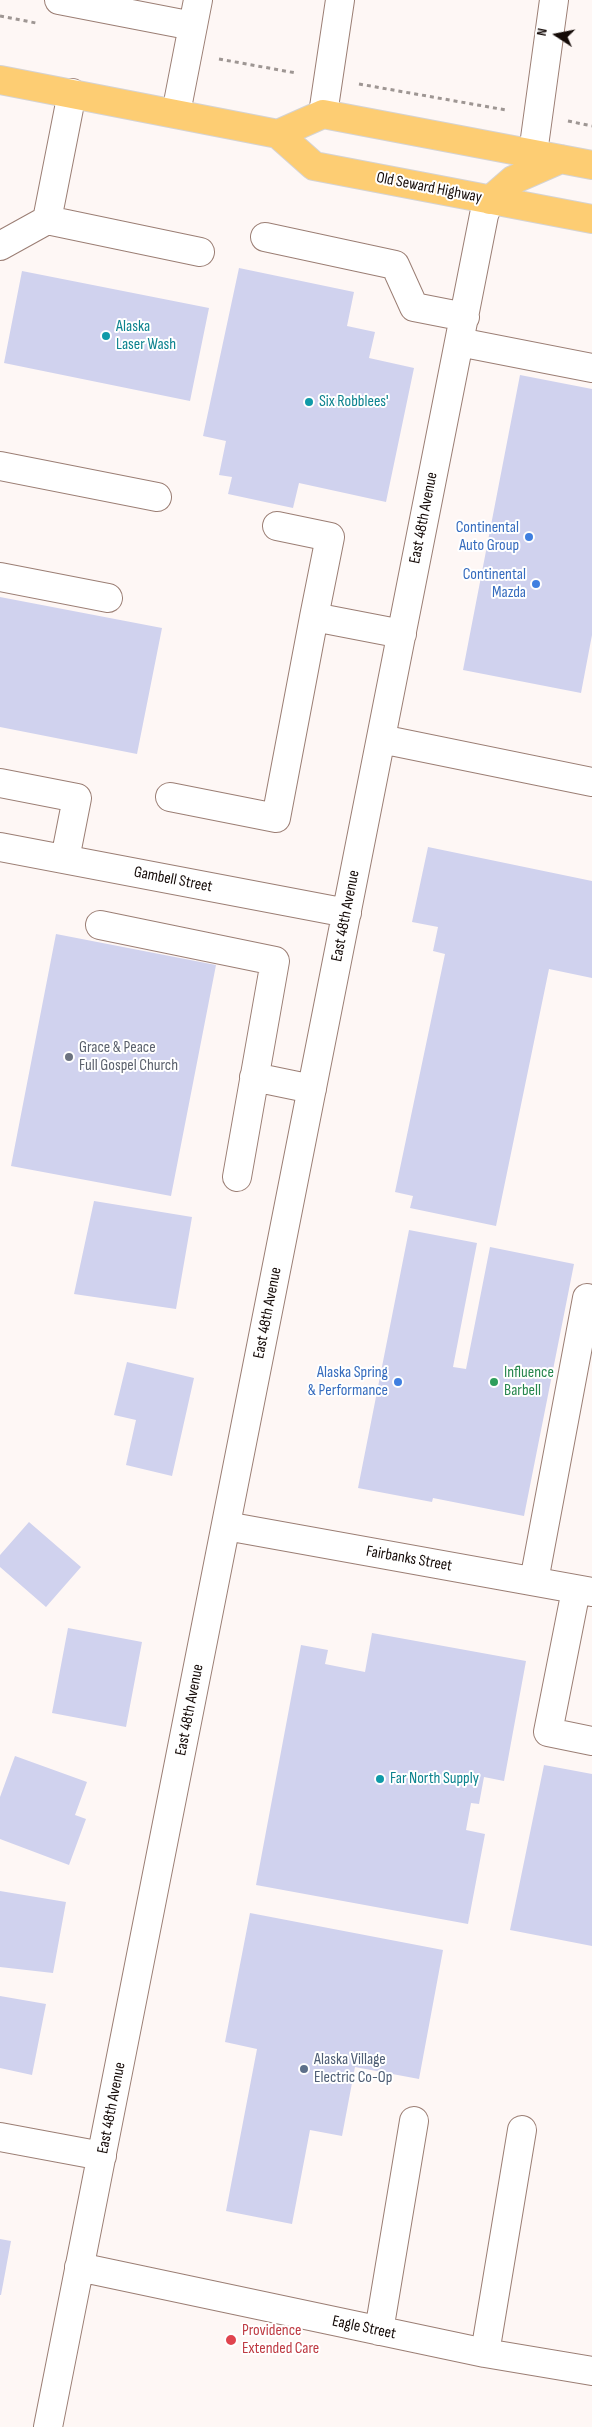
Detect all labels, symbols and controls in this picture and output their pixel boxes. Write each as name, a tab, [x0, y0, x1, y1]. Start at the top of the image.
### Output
north arrow	[532, 10, 582, 60]
text: N	[533, 27, 551, 37]
street label: Old Seward Highway	[375, 168, 483, 208]
place label: Alaska Laser Wash	[116, 317, 176, 355]
marker: Alaska Laser Wash	[100, 330, 112, 342]
place label: Six Robblees'	[319, 392, 389, 412]
marker: Six Robblees'	[303, 396, 315, 408]
street label: East 48th Avenue	[406, 471, 442, 565]
place label: Continental Auto Group	[456, 518, 519, 556]
marker: Continental Auto Group	[523, 531, 535, 543]
place label: Continental Mazda	[463, 565, 526, 603]
marker: Continental Mazda	[530, 578, 542, 590]
street label: Gambell Street	[132, 863, 214, 897]
street label: East 48th Avenue	[328, 869, 364, 963]
place label: Grace & Peace Full Gospel Church	[79, 1038, 178, 1076]
marker: Grace & Peace Full Gospel Church	[63, 1051, 75, 1063]
street label: East 48th Avenue	[250, 1266, 286, 1360]
place label: Alaska Spring & Performance	[308, 1363, 388, 1401]
place label: Influence Barbell	[504, 1363, 554, 1401]
marker: Alaska Spring & Performance	[392, 1376, 404, 1388]
marker: Influence Barbell	[488, 1376, 500, 1388]
street label: Fairbanks Street	[364, 1542, 454, 1576]
street label: East 48th Avenue	[172, 1663, 208, 1757]
place label: Far North Supply	[390, 1769, 479, 1789]
marker: Far North Supply	[374, 1773, 386, 1785]
place label: Alaska Village Electric Co-Op	[314, 2050, 392, 2088]
street label: East 48th Avenue	[94, 2061, 130, 2155]
marker: Alaska Village Electric Co-Op	[298, 2063, 310, 2075]
street label: Eagle Street	[330, 2312, 398, 2344]
place label: Providence Extended Care	[242, 2321, 319, 2359]
marker: Providence Extended Care	[224, 2333, 238, 2347]

